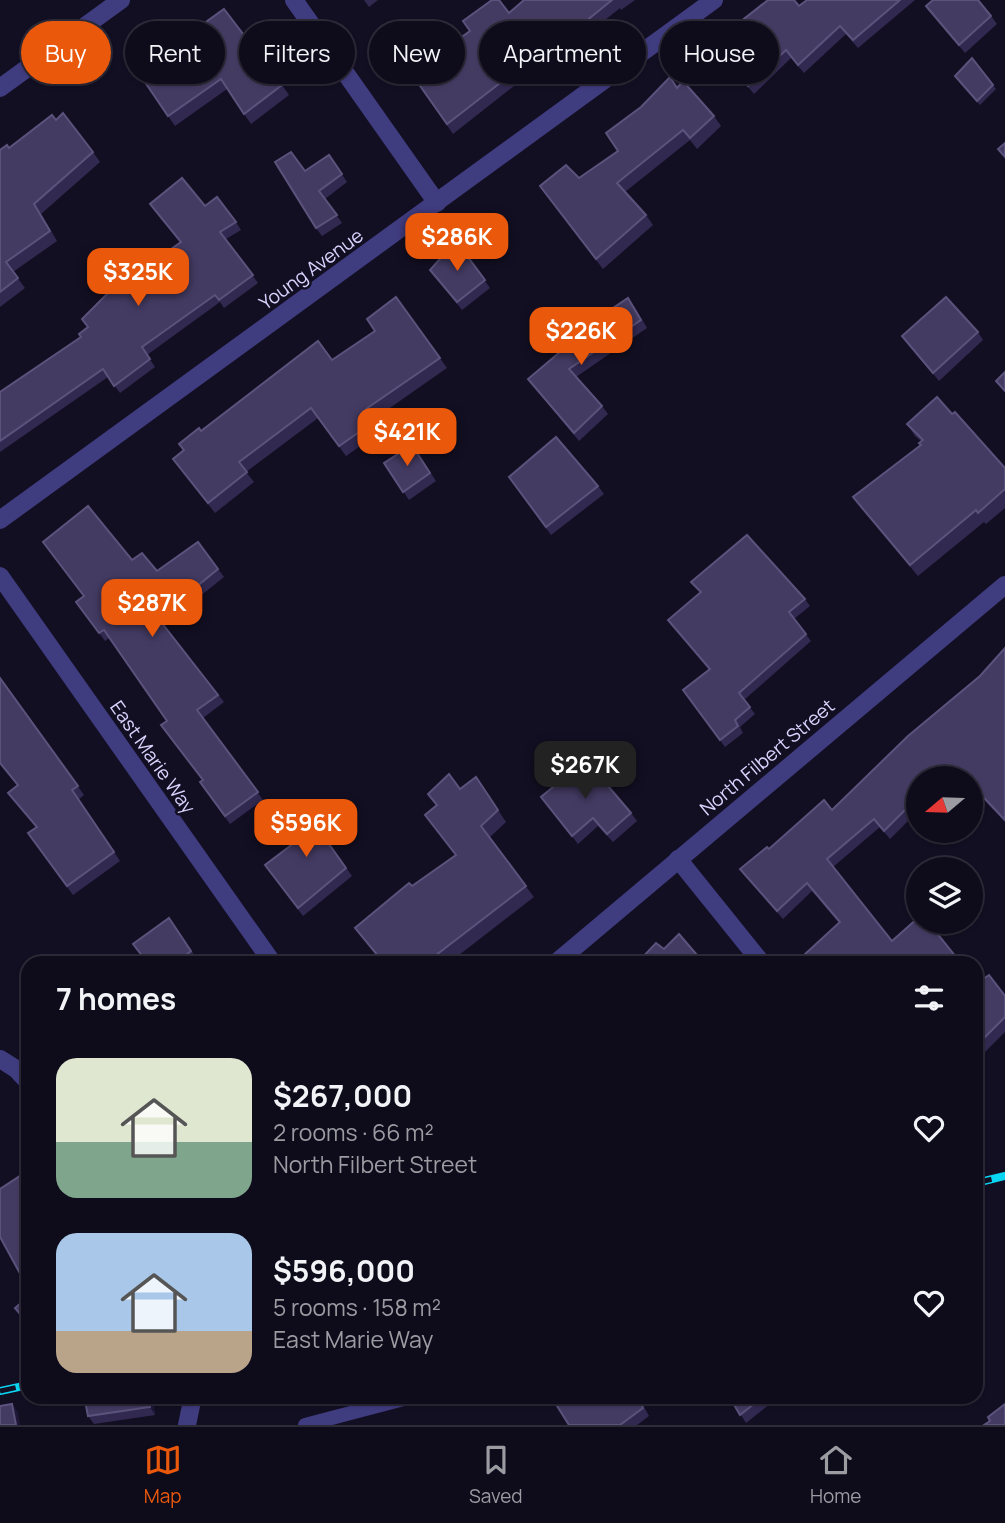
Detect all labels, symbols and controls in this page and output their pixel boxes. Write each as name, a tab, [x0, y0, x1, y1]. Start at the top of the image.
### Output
chip: Buy	[21, 21, 111, 84]
chip: Rent	[125, 21, 225, 84]
chip: Filters	[239, 21, 355, 84]
chip: New	[369, 21, 465, 84]
chip: Apartment	[479, 21, 646, 84]
chip: House	[660, 21, 779, 84]
pin: $286K	[408, 214, 506, 273]
text: $286K	[421, 220, 493, 252]
street label: Young Avenue	[254, 222, 368, 316]
pin: $325K	[89, 248, 187, 308]
text: $325K	[103, 255, 173, 287]
pin: $226K	[532, 308, 630, 367]
text: $226K	[545, 314, 617, 346]
pin: $421K	[358, 408, 456, 468]
text: $421K	[373, 415, 441, 447]
pin: $287K	[103, 580, 201, 639]
text: $287K	[117, 586, 187, 618]
street label: North Filbert Street	[694, 693, 840, 821]
street label: East Marie Way	[104, 695, 202, 819]
pin: $267K	[536, 742, 634, 801]
text: $267K	[550, 748, 620, 780]
north arrow	[906, 766, 984, 844]
map controls	[906, 766, 983, 934]
pin: $596K	[257, 800, 355, 859]
text: $596K	[270, 806, 342, 838]
button: layers	[906, 857, 983, 934]
text: 7 homes	[56, 978, 176, 1019]
icon: filters	[910, 979, 948, 1017]
text: $267,000	[273, 1075, 412, 1116]
icon: home	[112, 1086, 196, 1170]
icon: heart	[910, 1109, 948, 1147]
text: 2 rooms · 66 m²	[273, 1116, 434, 1148]
text: North Filbert Street	[273, 1148, 477, 1180]
text: $596,000	[273, 1250, 415, 1291]
icon: home	[112, 1261, 196, 1345]
icon: heart	[910, 1284, 948, 1322]
text: 5 rooms · 158 m²	[273, 1291, 441, 1323]
text: East Marie Way	[273, 1323, 433, 1355]
tab: Map	[144, 1441, 182, 1509]
tab: Saved	[469, 1441, 523, 1509]
tab: Home	[810, 1441, 861, 1509]

